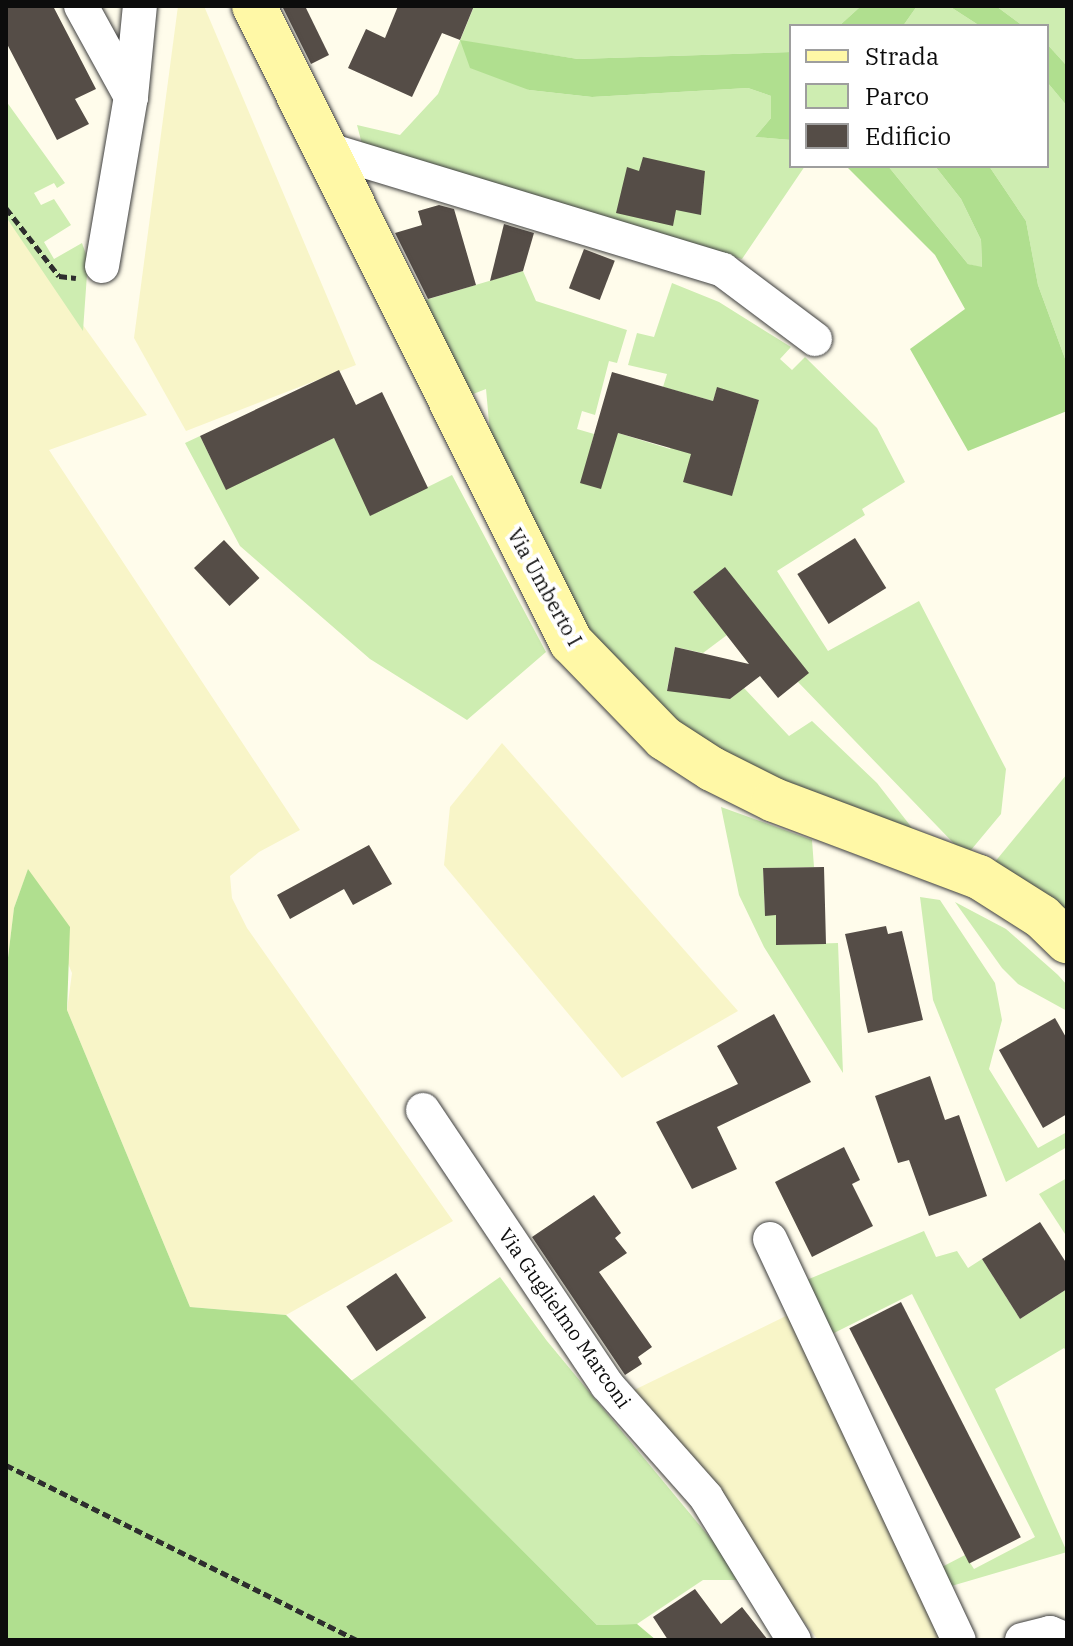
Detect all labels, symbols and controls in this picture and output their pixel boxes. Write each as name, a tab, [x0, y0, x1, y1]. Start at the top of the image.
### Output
legend	[789, 24, 1049, 168]
text: Strada	[865, 40, 939, 72]
text: Parco	[865, 80, 929, 112]
text: Edificio	[865, 120, 951, 152]
street label: Via Umberto I	[503, 524, 587, 650]
street label: Via Guglielmo Marconi	[494, 1223, 636, 1413]

